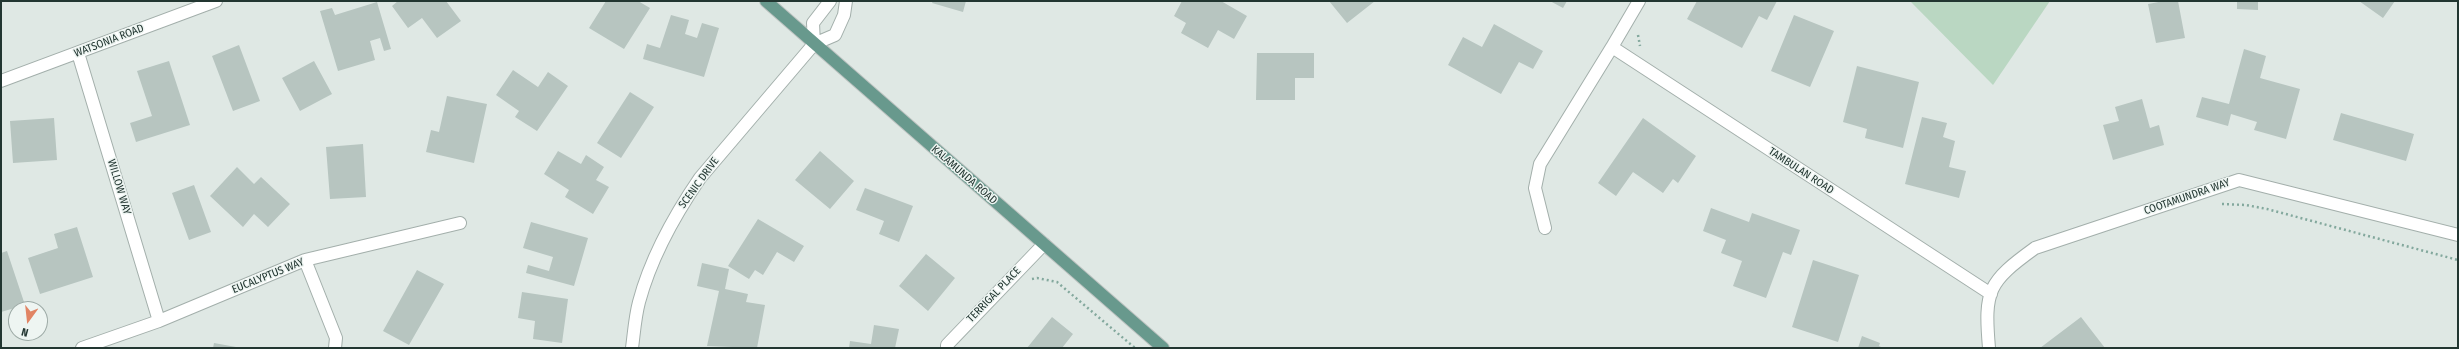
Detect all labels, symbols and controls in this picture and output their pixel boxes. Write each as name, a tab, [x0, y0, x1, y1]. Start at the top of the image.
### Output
street label: WATSONIA ROAD	[72, 22, 146, 60]
street label: KALAMUNDA ROAD	[928, 143, 1000, 207]
street label: TAMBULAN ROAD	[1766, 145, 1836, 197]
street label: SCENIC DRIVE	[676, 155, 722, 211]
street label: WILLOW WAY	[104, 158, 134, 216]
street label: COOTAMUNDRA WAY	[2142, 176, 2232, 218]
street label: EUCALYPTUS WAY	[230, 256, 306, 296]
street label: TERRIGAL PLACE	[964, 265, 1024, 325]
north arrow	[8, 301, 48, 341]
text: N	[20, 325, 30, 339]

